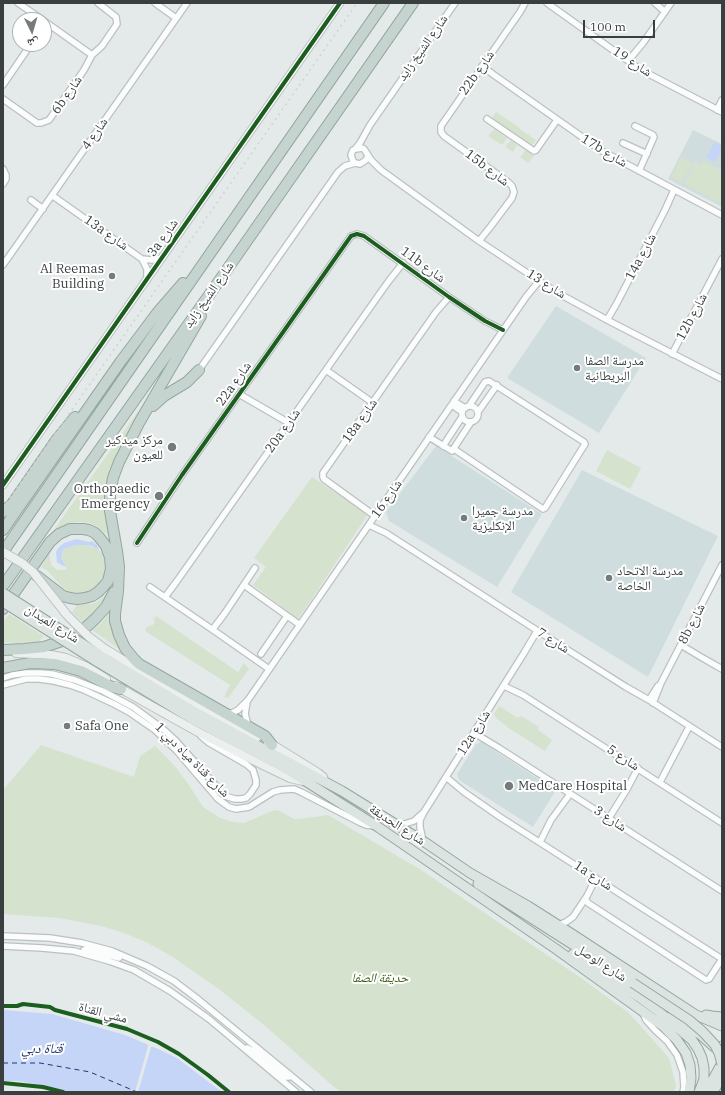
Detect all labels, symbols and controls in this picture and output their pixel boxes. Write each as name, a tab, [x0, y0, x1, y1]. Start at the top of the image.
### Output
north arrow	[12, 12, 52, 52]
street label: شارع الشيخ زايد	[394, 12, 452, 84]
scale bar	[585, 12, 657, 38]
text: 100 m	[590, 19, 626, 34]
text: ش	[27, 35, 39, 50]
street label: شارع 19	[610, 44, 654, 80]
street label: 22b شارع	[456, 48, 498, 98]
street label: 6b شارع	[48, 73, 86, 117]
street label: شارع 4	[78, 115, 112, 153]
street label: 17b شارع	[578, 131, 630, 171]
street label: 15b شارع	[462, 146, 512, 190]
street label: 13a شارع	[81, 212, 131, 254]
street label: 3a شارع	[144, 216, 182, 260]
street label: 14a شارع	[622, 231, 660, 283]
street label: 11b شارع	[398, 244, 448, 286]
street label: شارع الشيخ زايد	[180, 259, 238, 331]
place label: Al Reemas Building	[40, 261, 104, 292]
street label: شارع 13	[523, 266, 569, 302]
marker: Al Reemas Building	[107, 271, 117, 281]
street label: 12b شارع	[673, 291, 711, 343]
place label: مدرسة الصفا البريطانية	[585, 353, 644, 384]
street label: 22a شارع	[213, 359, 255, 409]
marker: مدرسة الصفا البريطانية	[572, 363, 582, 373]
street label: 18a شارع	[339, 396, 381, 446]
street label: 20a شارع	[262, 406, 304, 456]
place label: مركز ميدكير للعيون	[106, 432, 163, 463]
marker: مركز ميدكير للعيون	[166, 441, 178, 453]
street label: شارع 16	[368, 477, 406, 521]
place label: Orthopaedic Emergency	[74, 481, 150, 512]
marker: Orthopaedic Emergency	[153, 490, 165, 502]
place label: مدرسة جميرا الإنكليزية	[472, 503, 533, 534]
marker: مدرسة جميرا الإنكليزية	[459, 513, 469, 523]
place label: مدرسة الاتحاد الخاصة	[617, 563, 683, 594]
marker: مدرسة الاتحاد الخاصة	[604, 573, 614, 583]
street label: شارع الميدان	[22, 601, 82, 647]
street label: 8b شارع	[675, 601, 709, 647]
street label: شارع 7	[534, 625, 572, 657]
street label: 12a شارع	[454, 707, 494, 759]
place label: Safa One	[75, 718, 129, 734]
street label: شارع قناة مياه دبي 1	[151, 719, 233, 801]
marker: Safa One	[62, 721, 72, 731]
street label: شارع 5	[604, 742, 642, 774]
place label: MedCare Hospital	[518, 778, 627, 794]
marker: MedCare Hospital	[503, 780, 515, 792]
street label: شارع الحديقة	[366, 801, 428, 849]
street label: شارع 3	[591, 803, 629, 835]
street label: 1a شارع	[571, 858, 615, 894]
street label: شارع الوصل	[573, 941, 629, 985]
park label: حديقة الصفا	[352, 970, 408, 986]
street label: مشي القناة	[77, 999, 129, 1027]
water label: قناة دبي	[21, 1041, 63, 1057]

